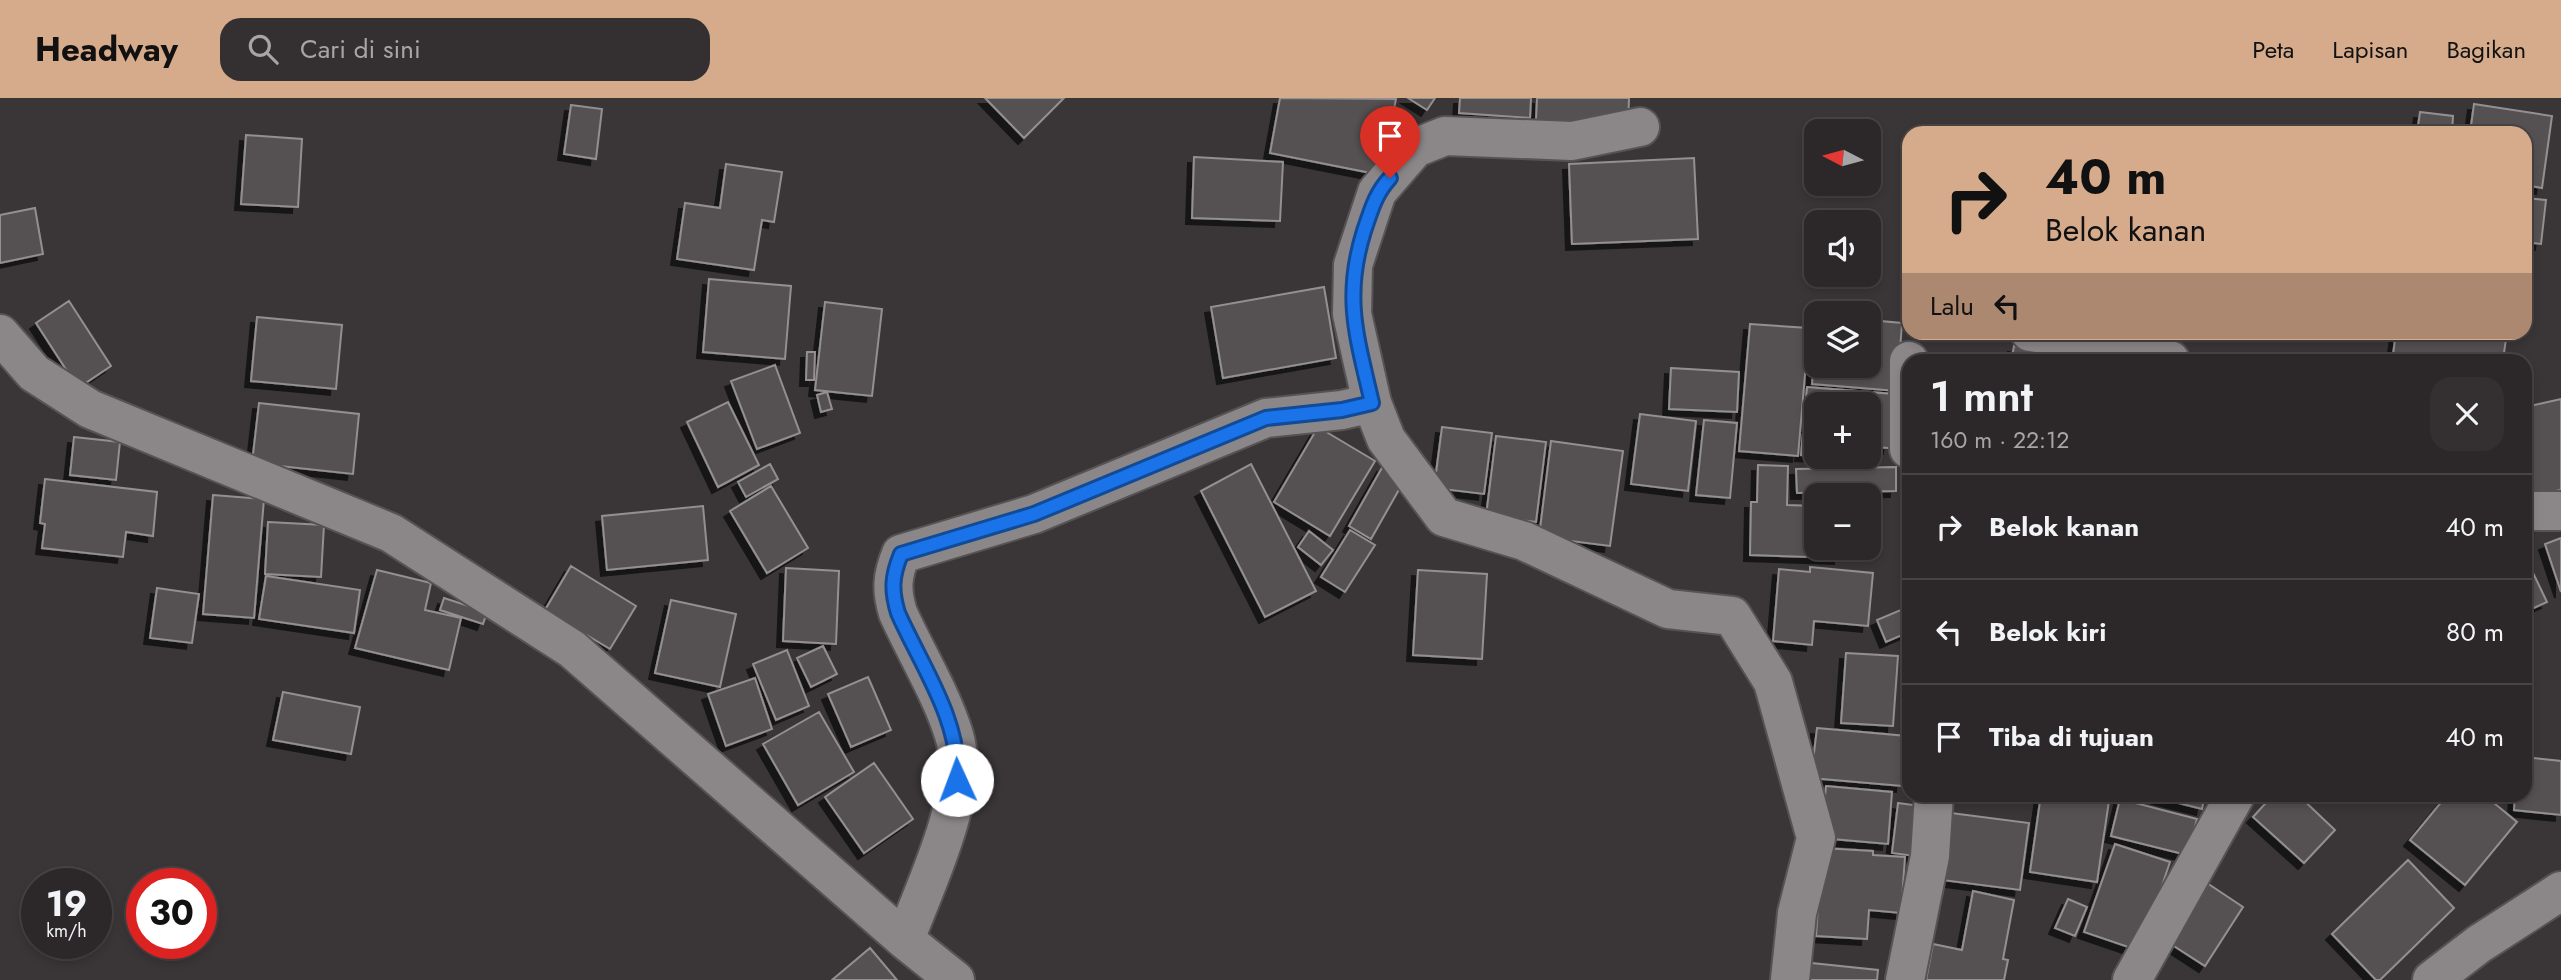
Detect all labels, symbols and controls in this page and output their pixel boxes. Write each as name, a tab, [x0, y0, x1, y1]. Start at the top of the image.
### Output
search box	[220, 18, 710, 81]
text: Headway	[35, 26, 178, 73]
icon: search	[244, 30, 282, 68]
text: Cari di sini	[300, 30, 421, 68]
text: Peta	[2252, 32, 2294, 67]
text: Lapisan	[2332, 32, 2408, 67]
text: Bagikan	[2446, 32, 2526, 67]
pin	[1360, 106, 1420, 178]
icon: arrive	[1371, 117, 1409, 155]
north arrow	[1804, 119, 1881, 196]
map controls	[1804, 119, 1881, 560]
text: 40 m	[2045, 142, 2167, 212]
icon: right	[1930, 154, 2021, 245]
text: Belok kanan	[2045, 207, 2206, 253]
button: sound	[1804, 210, 1881, 287]
text: Lalu	[1930, 287, 1974, 325]
icon: left	[1988, 287, 2026, 325]
button: layers	[1804, 301, 1881, 378]
text: 1 mnt	[1930, 366, 2033, 427]
button: close	[2430, 377, 2504, 451]
button: +	[1804, 392, 1881, 469]
text: 160 m · 22:12	[1930, 423, 2069, 457]
button: −	[1804, 483, 1881, 560]
icon: right	[1930, 508, 1968, 546]
text: Belok kanan	[1989, 508, 2139, 546]
text: 40 m	[2445, 508, 2504, 546]
icon: left	[1930, 613, 1968, 651]
text: Belok kiri	[1989, 613, 2106, 651]
text: 80 m	[2446, 613, 2504, 651]
icon: arrive	[1930, 718, 1968, 756]
text: Tiba di tujuan	[1989, 718, 2154, 756]
text: 40 m	[2445, 718, 2504, 756]
position arrow	[920, 743, 994, 817]
speed limit sign: 30	[126, 868, 217, 959]
text: 19	[46, 879, 87, 929]
text: km/h	[46, 918, 87, 944]

